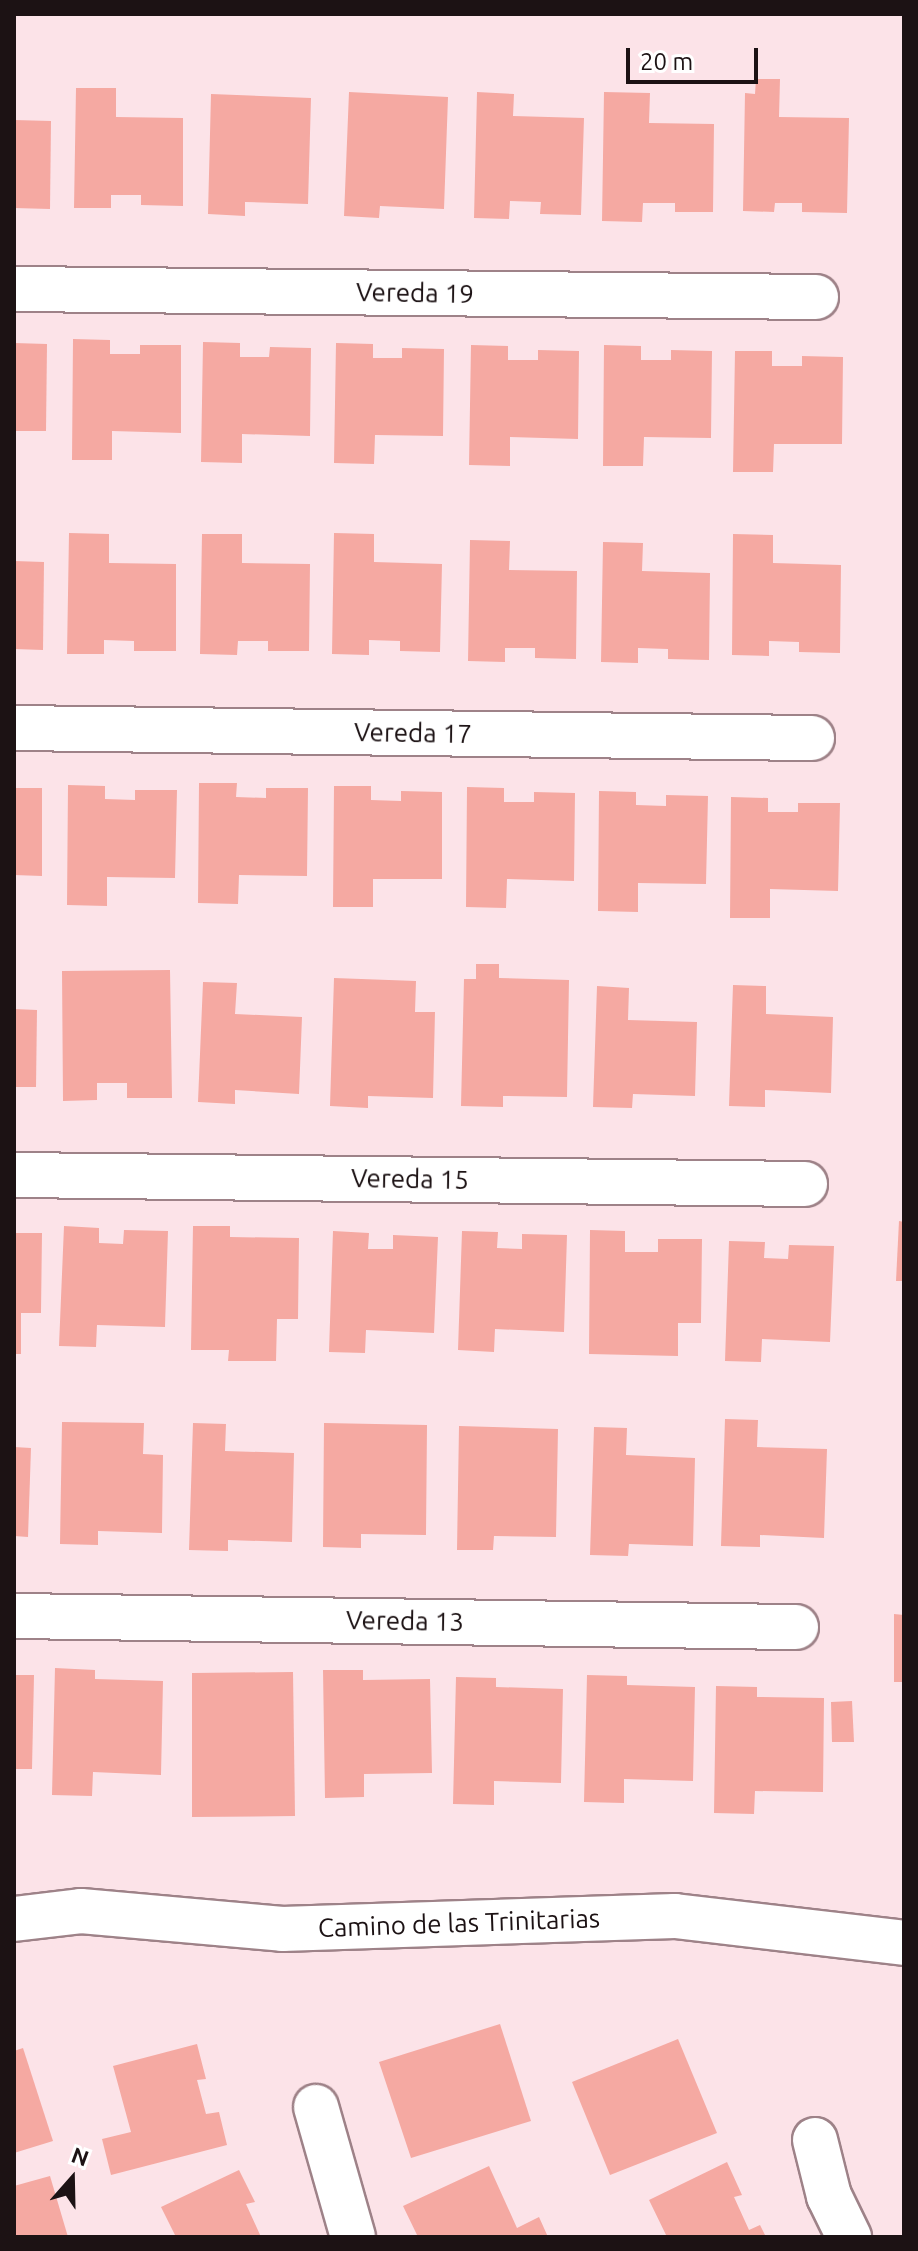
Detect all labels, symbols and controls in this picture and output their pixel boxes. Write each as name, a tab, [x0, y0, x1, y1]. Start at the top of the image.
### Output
scale bar	[630, 32, 762, 82]
text: 20 m	[640, 48, 693, 75]
street label: Vereda 19	[356, 276, 474, 310]
street label: Vereda 17	[354, 716, 472, 750]
street label: Vereda 15	[351, 1162, 469, 1196]
street label: Vereda 13	[346, 1604, 464, 1638]
street label: Camino de las Trinitarias	[317, 1902, 601, 1944]
north arrow	[32, 2139, 112, 2219]
text: N	[68, 2141, 92, 2171]

